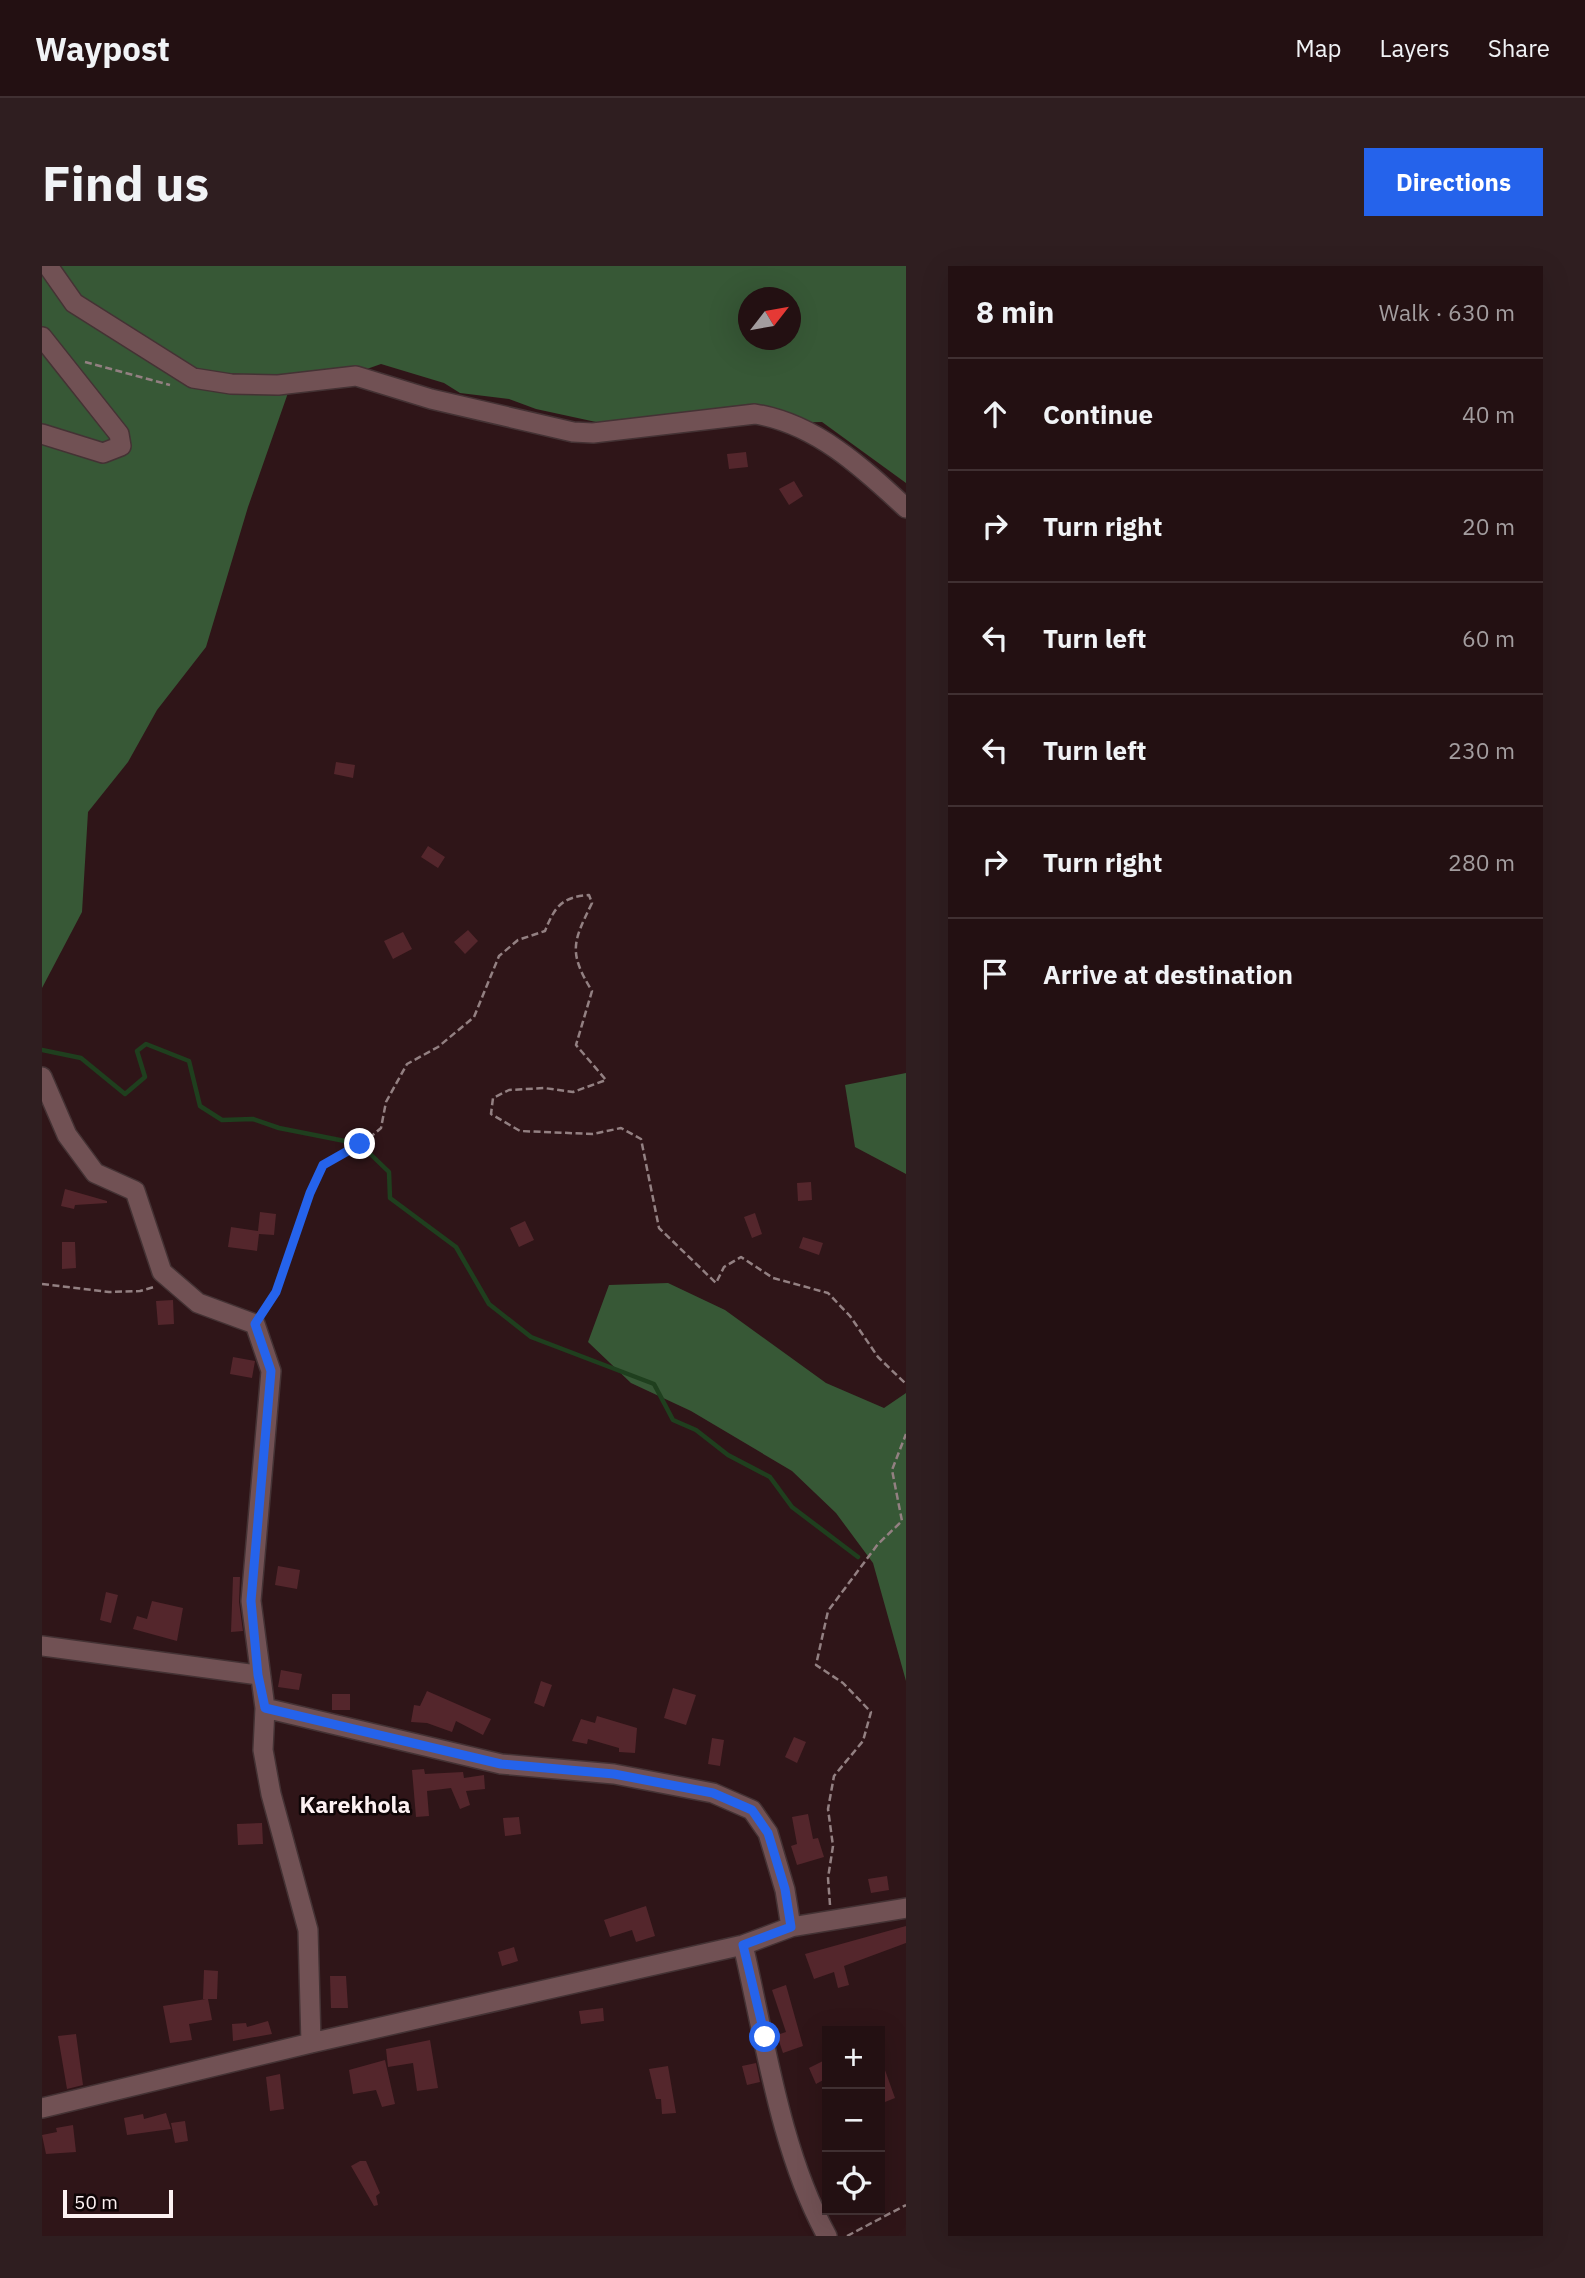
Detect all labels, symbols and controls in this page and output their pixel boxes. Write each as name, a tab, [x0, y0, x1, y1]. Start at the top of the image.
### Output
text: Waypost	[35, 27, 170, 70]
text: Map	[1295, 32, 1342, 64]
text: Layers	[1380, 32, 1450, 64]
text: Share	[1488, 32, 1550, 64]
button: Directions	[1364, 148, 1543, 216]
text: Find us	[42, 151, 209, 214]
north arrow	[738, 287, 801, 350]
text: 8 min	[976, 292, 1054, 331]
text: Walk · 630 m	[1379, 297, 1515, 327]
icon: ahead	[976, 395, 1014, 433]
text: Continue	[1043, 397, 1153, 431]
text: 40 m	[1462, 399, 1515, 429]
icon: right	[976, 507, 1014, 545]
text: Turn right	[1043, 509, 1162, 543]
text: 20 m	[1462, 511, 1515, 541]
icon: left	[976, 619, 1014, 657]
text: Turn left	[1043, 621, 1146, 655]
text: 60 m	[1462, 623, 1515, 653]
icon: left	[976, 731, 1014, 769]
text: Turn left	[1043, 733, 1146, 767]
text: 230 m	[1448, 735, 1515, 765]
icon: right	[976, 843, 1014, 881]
text: Turn right	[1043, 845, 1162, 879]
text: 280 m	[1448, 847, 1515, 877]
icon: arrive	[976, 955, 1014, 993]
text: Arrive at destination	[1043, 957, 1293, 991]
route end	[344, 1128, 375, 1159]
district label: Karekhola	[300, 1789, 410, 1819]
route start	[749, 2021, 780, 2052]
map controls	[822, 2026, 885, 2215]
button: +	[822, 2026, 885, 2089]
button: −	[822, 2089, 885, 2152]
button: locate	[822, 2152, 885, 2215]
scale bar	[63, 2187, 173, 2219]
text: 50 m	[74, 2190, 118, 2214]

